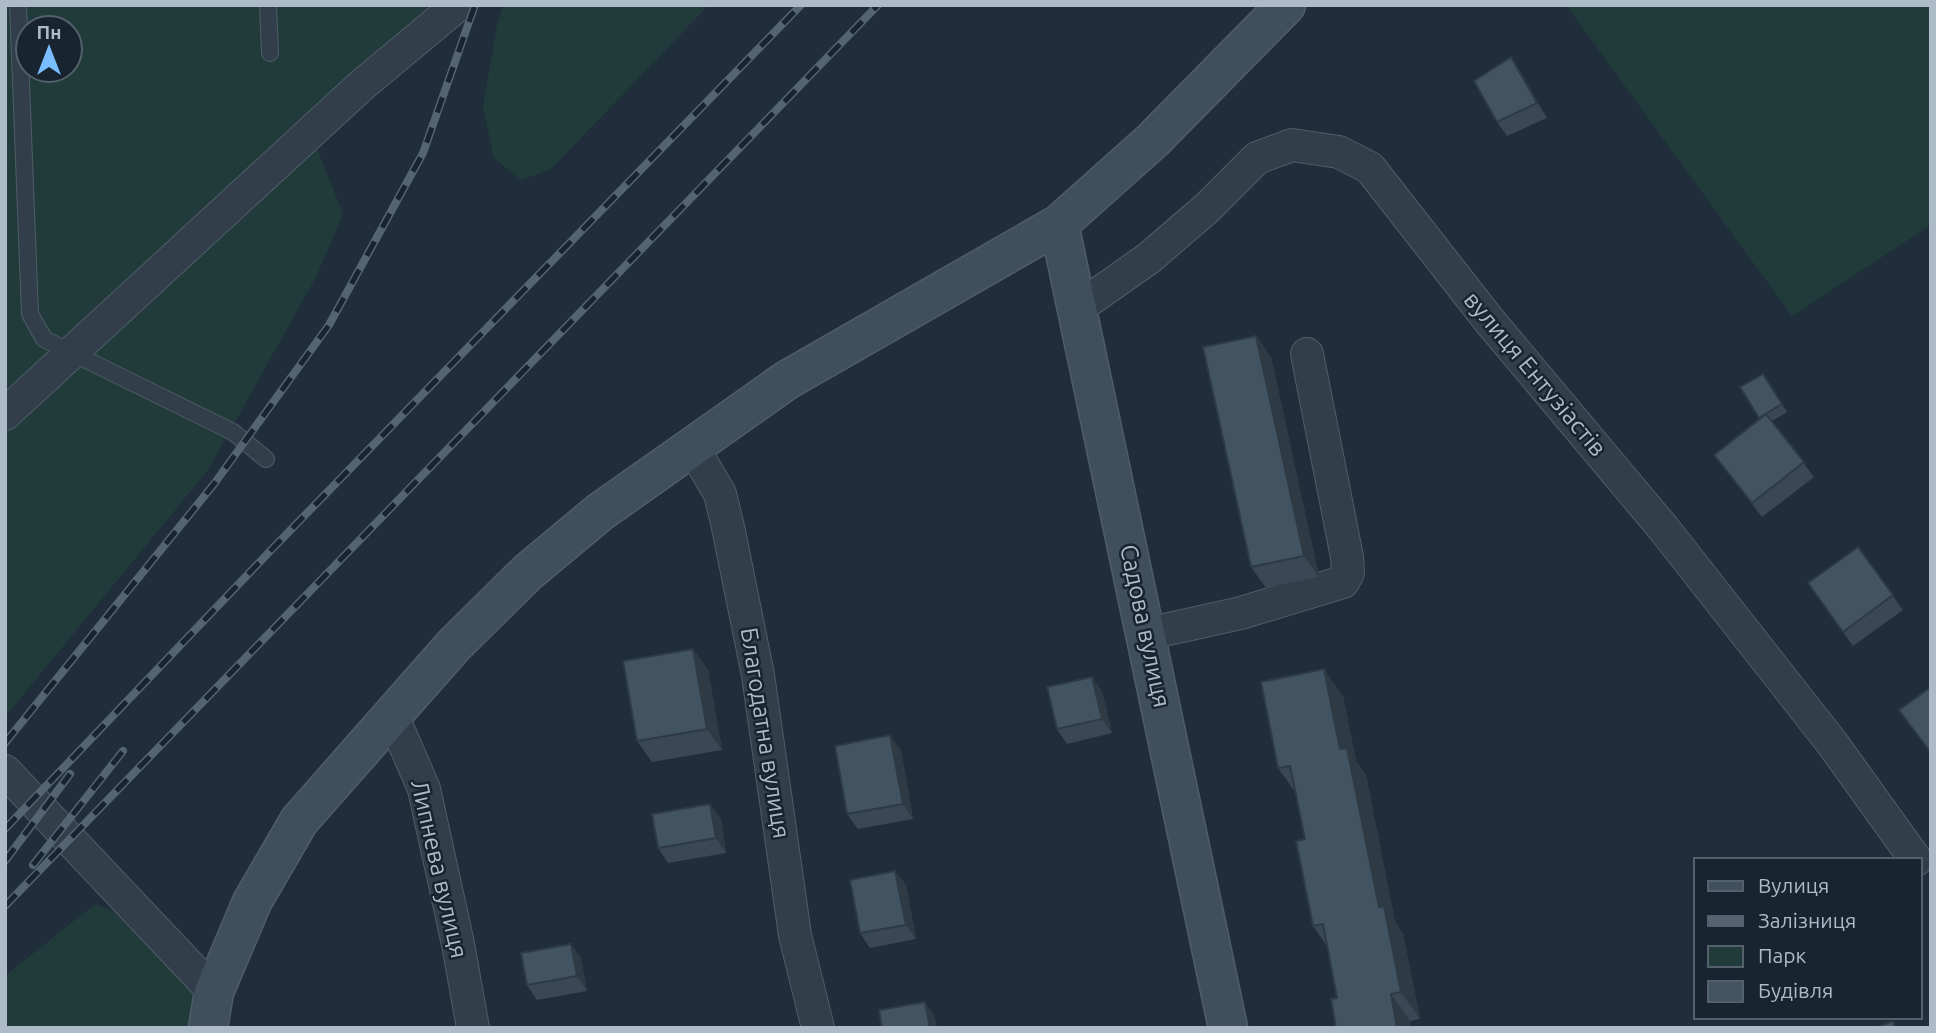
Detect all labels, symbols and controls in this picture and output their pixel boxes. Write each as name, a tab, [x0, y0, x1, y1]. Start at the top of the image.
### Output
north arrow	[14, 14, 84, 84]
text: Пн	[37, 21, 61, 43]
street label: вулиця Ентузіастів	[1459, 286, 1612, 461]
street label: Садова вулиця	[1115, 542, 1176, 710]
street label: Благодатна вулиця	[735, 625, 796, 840]
street label: Липнева вулиця	[406, 777, 473, 961]
legend	[1694, 858, 1922, 1019]
text: Вулиця	[1758, 873, 1829, 897]
text: Залізниця	[1758, 908, 1856, 932]
text: Парк	[1758, 943, 1807, 967]
text: Будівля	[1758, 978, 1833, 1002]

